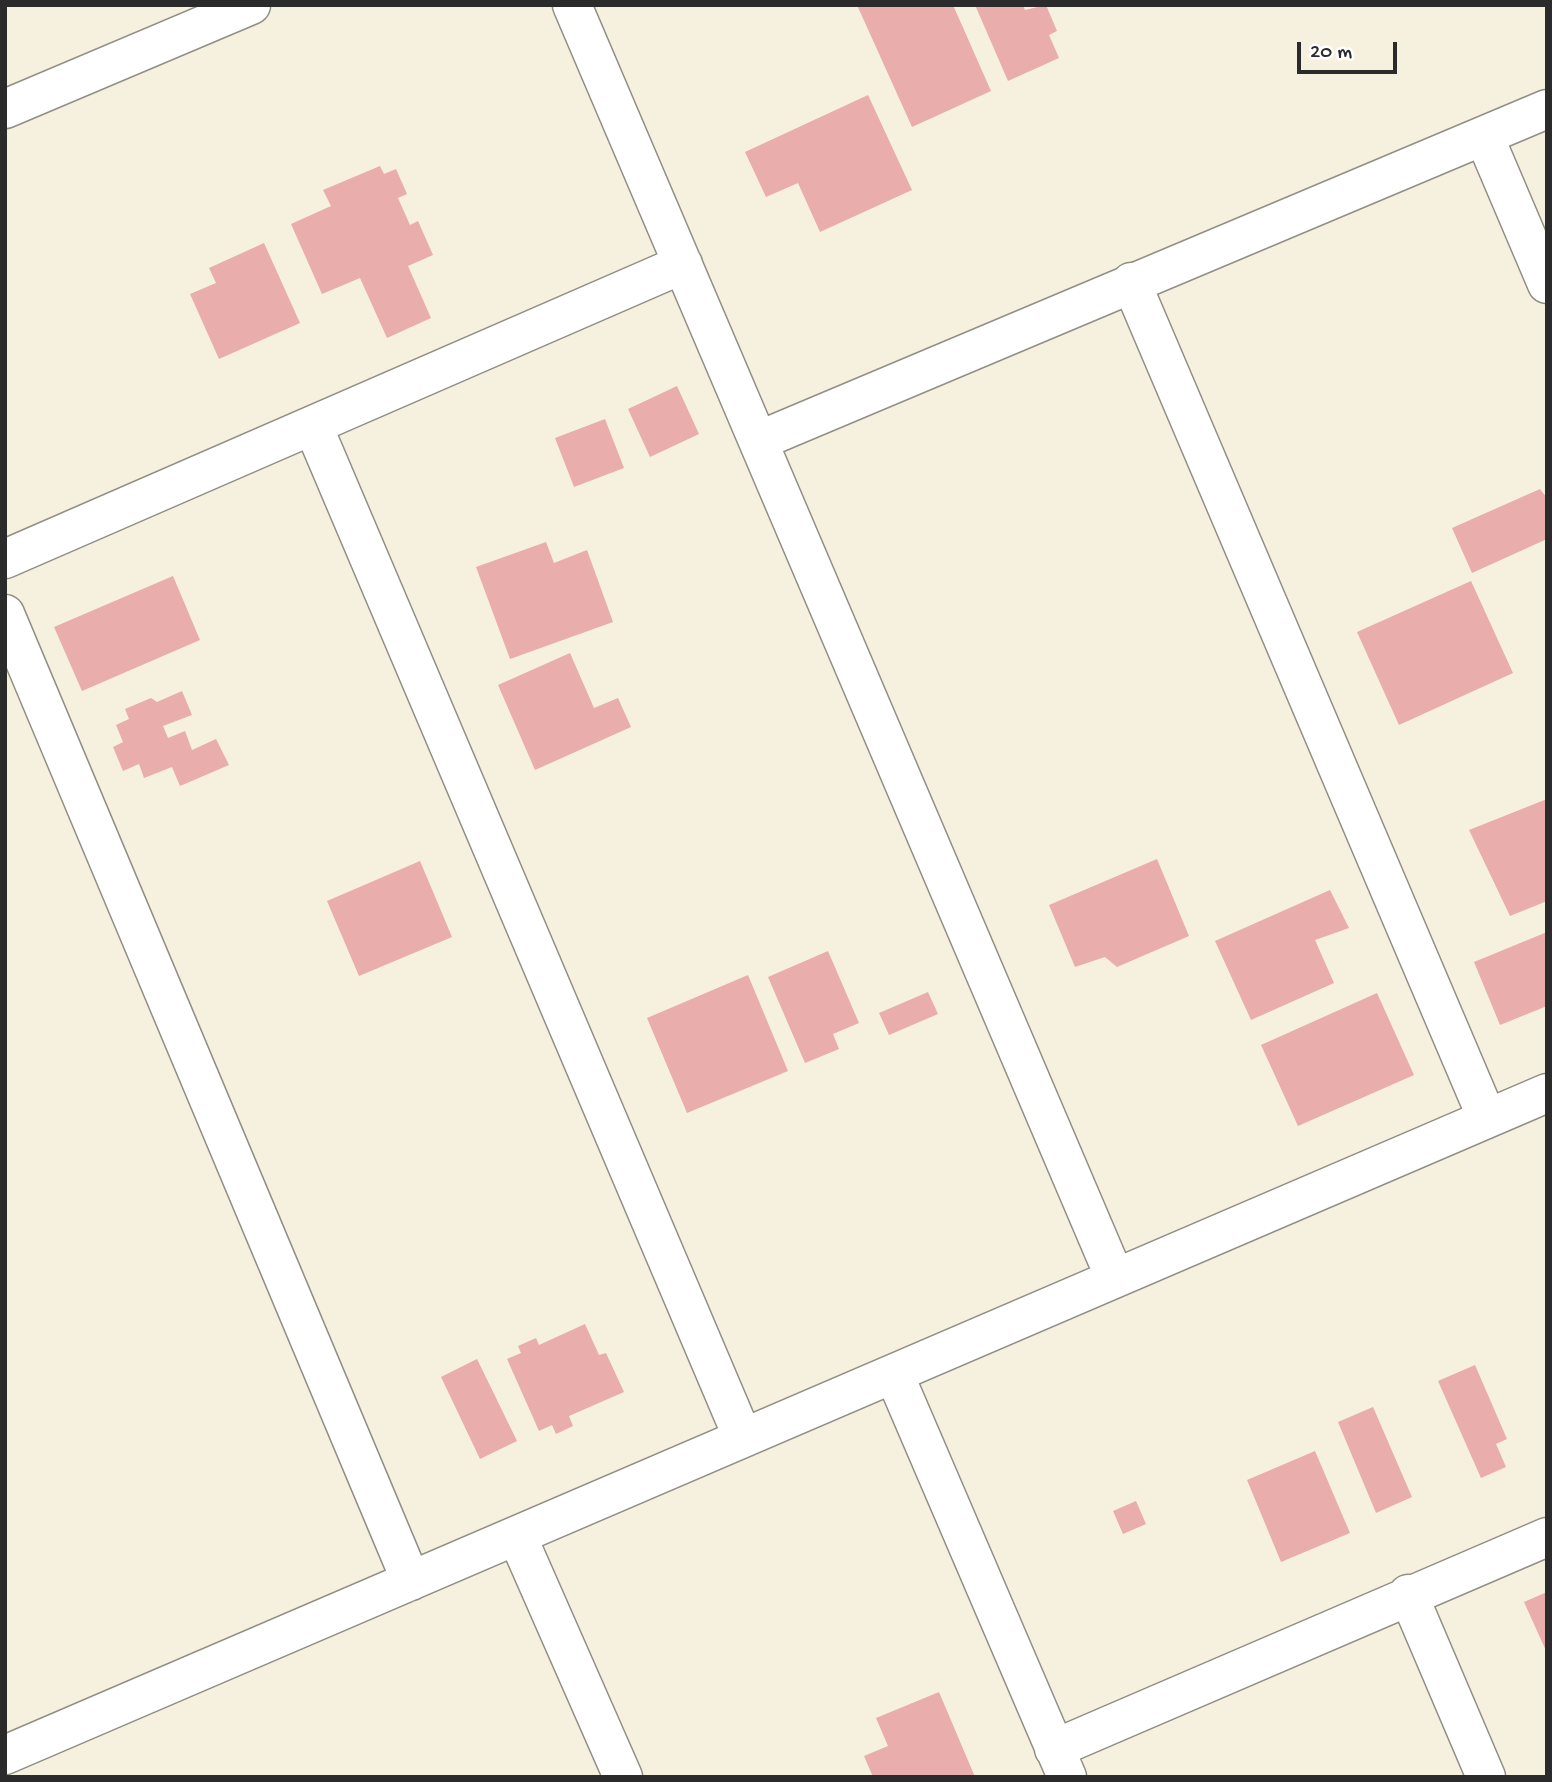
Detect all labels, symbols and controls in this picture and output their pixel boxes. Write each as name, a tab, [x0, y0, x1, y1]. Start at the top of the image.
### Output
scale bar	[1300, 28, 1400, 72]
text: 20 m	[1310, 41, 1352, 66]

